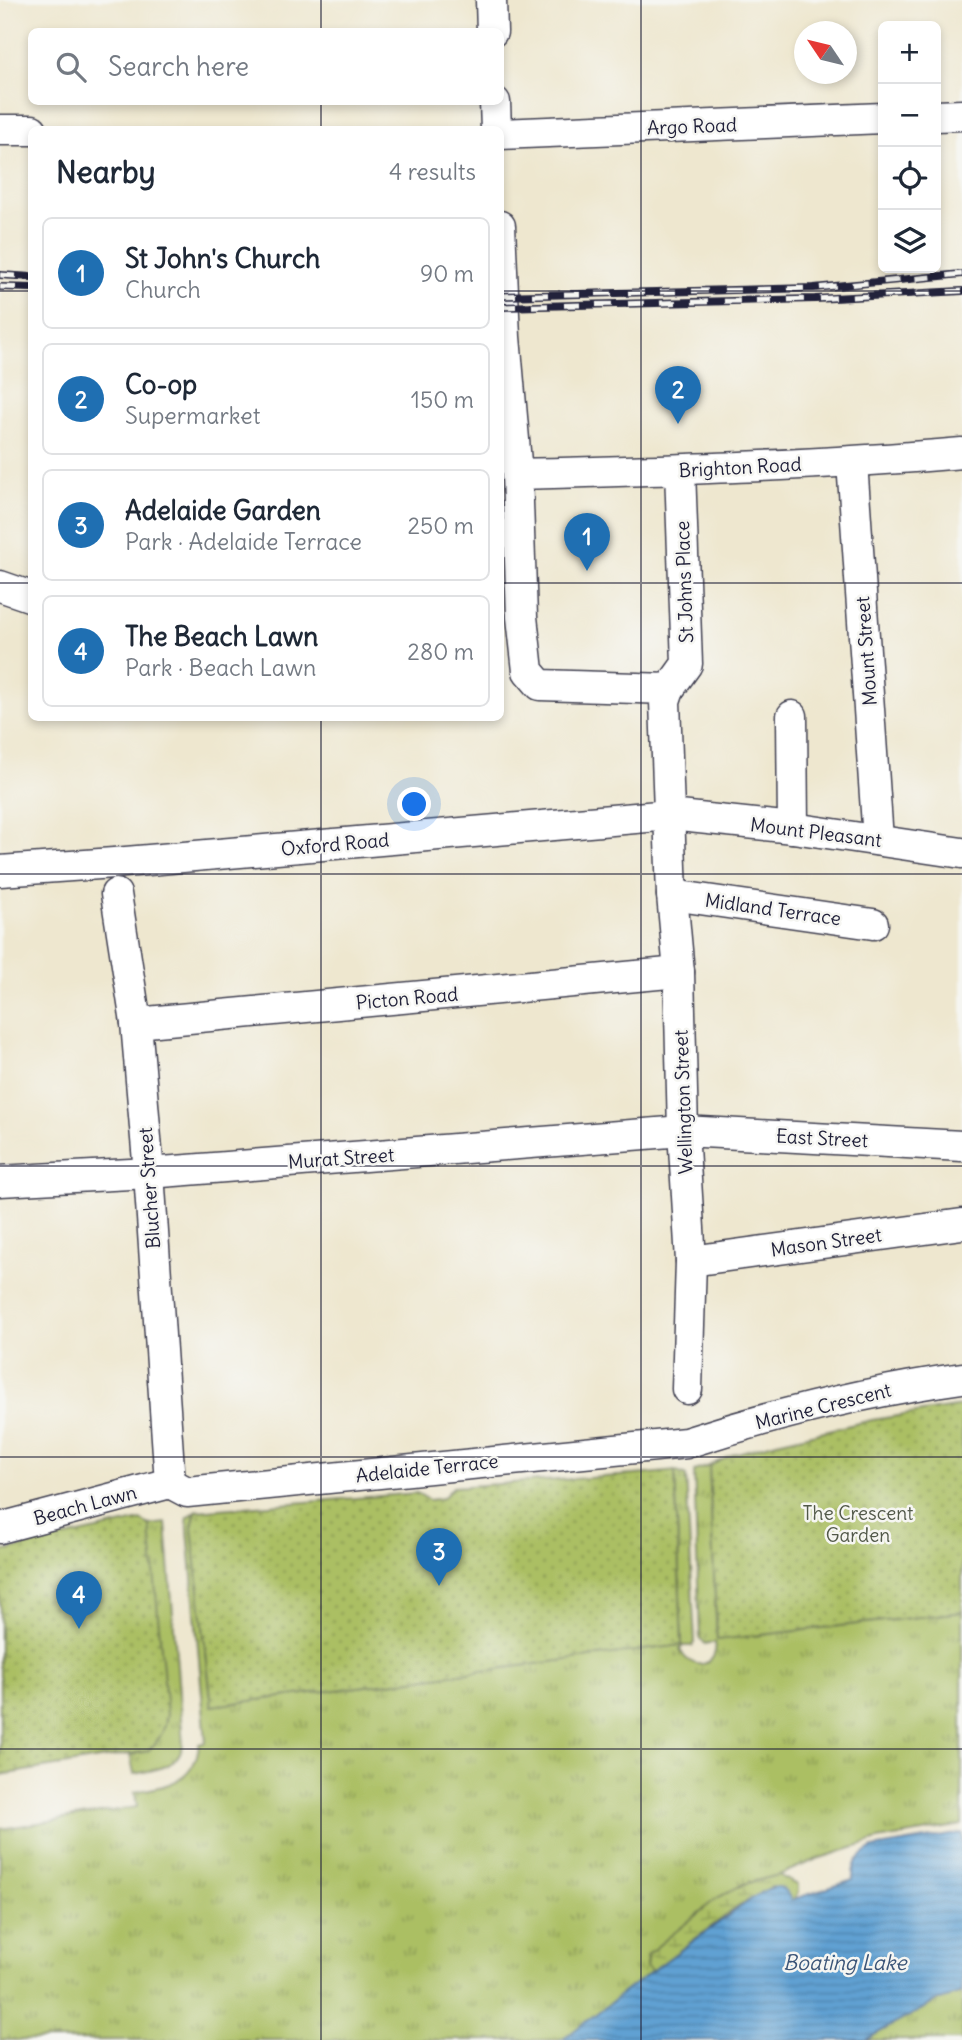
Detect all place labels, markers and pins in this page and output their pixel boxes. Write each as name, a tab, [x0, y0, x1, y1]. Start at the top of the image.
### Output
pin: 2	[655, 366, 701, 424]
pin: 1	[564, 513, 610, 571]
pin: 3	[416, 1528, 462, 1586]
pin: 4	[56, 1571, 102, 1629]

